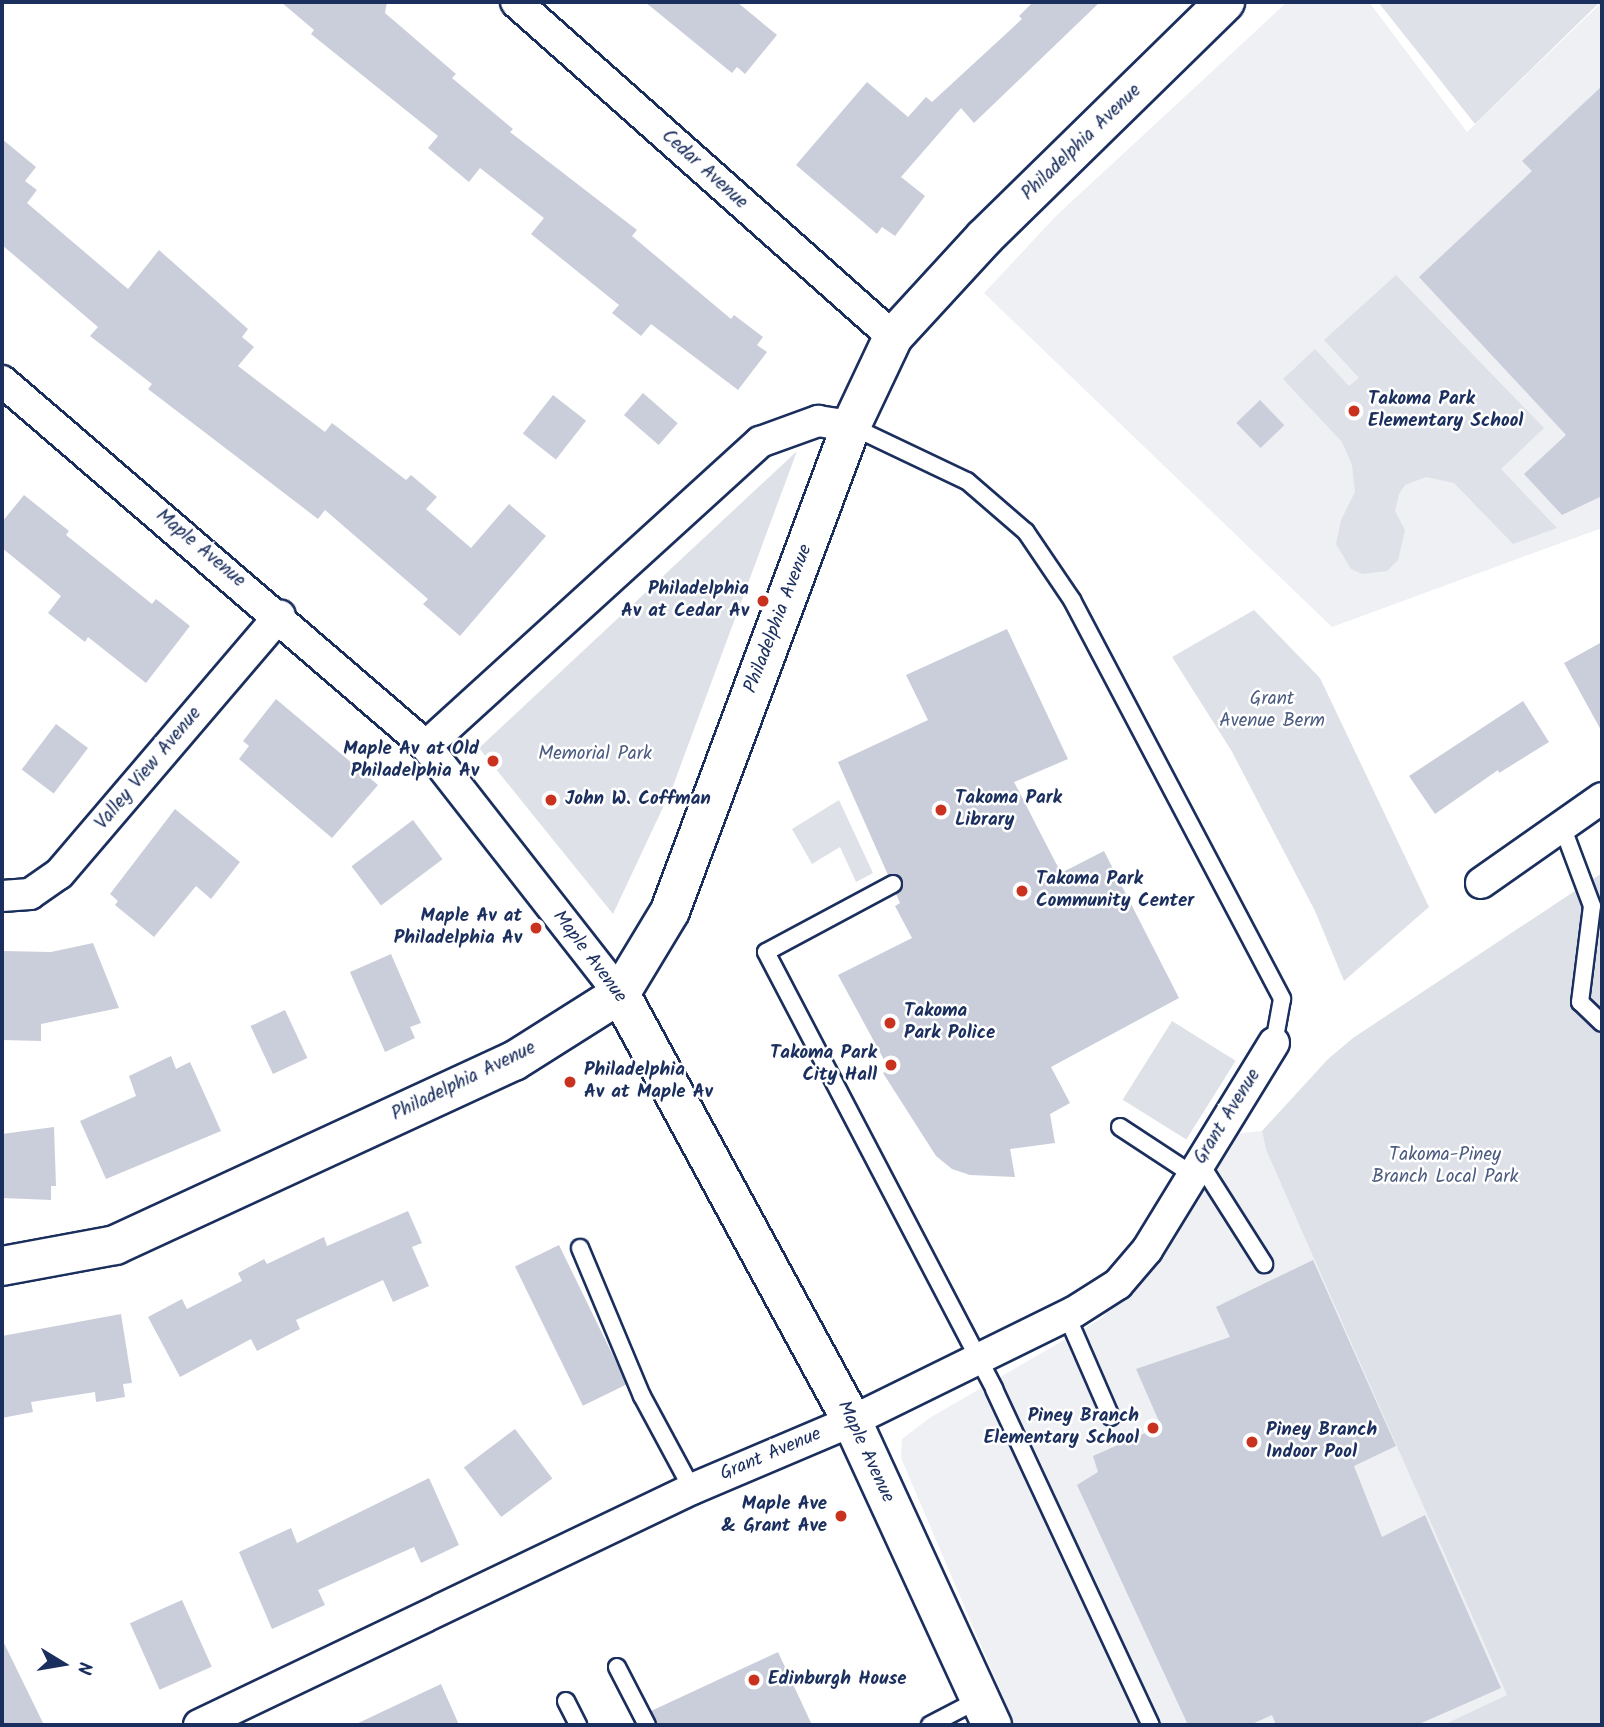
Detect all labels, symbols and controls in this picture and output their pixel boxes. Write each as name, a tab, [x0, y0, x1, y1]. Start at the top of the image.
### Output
street label: Philadelphia Avenue	[1017, 80, 1147, 206]
street label: Cedar Avenue	[656, 125, 752, 215]
place label: Takoma Park Elementary School	[1368, 389, 1523, 433]
marker: Takoma Park Elementary School	[1346, 403, 1362, 419]
street label: Maple Avenue	[151, 505, 249, 593]
street label: Philadelphia Avenue	[740, 541, 818, 697]
place label: Philadelphia Av at Cedar Av	[621, 579, 749, 623]
marker: Philadelphia Av at Cedar Av	[755, 593, 771, 609]
park label: Grant Avenue Berm	[1219, 689, 1325, 733]
street label: Valley View Avenue	[91, 703, 207, 835]
place label: Maple Av at Old Philadelphia Av	[343, 739, 479, 783]
park label: Memorial Park	[538, 744, 652, 766]
marker: Maple Av at Old Philadelphia Av	[485, 753, 501, 769]
place label: Takoma Park Library	[955, 788, 1062, 832]
place label: John W. Coffman	[565, 789, 711, 811]
marker: John W. Coffman	[543, 792, 559, 808]
marker: Takoma Park Library	[933, 802, 949, 818]
place label: Takoma Park Community Center	[1036, 869, 1194, 913]
marker: Takoma Park Community Center	[1014, 883, 1030, 899]
place label: Maple Av at Philadelphia Av	[394, 906, 522, 950]
street label: Maple Avenue	[547, 906, 631, 1008]
marker: Maple Av at Philadelphia Av	[528, 920, 544, 936]
place label: Takoma Park Police	[904, 1001, 995, 1045]
marker: Takoma Park Police	[882, 1015, 898, 1031]
street label: Philadelphia Avenue	[388, 1037, 540, 1127]
place label: Takoma Park City Hall	[770, 1043, 877, 1087]
marker: Takoma Park City Hall	[883, 1057, 899, 1073]
place label: Philadelphia Av at Maple Av	[584, 1060, 713, 1104]
street label: Grant Avenue	[1190, 1065, 1266, 1169]
marker: Philadelphia Av at Maple Av	[562, 1074, 578, 1090]
park label: Takoma-Piney Branch Local Park	[1372, 1145, 1518, 1189]
street label: Maple Avenue	[831, 1397, 899, 1507]
place label: Piney Branch Elementary School	[984, 1406, 1139, 1450]
marker: Piney Branch Elementary School	[1145, 1420, 1161, 1436]
place label: Piney Branch Indoor Pool	[1266, 1420, 1377, 1464]
street label: Grant Avenue	[717, 1423, 825, 1487]
marker: Piney Branch Indoor Pool	[1244, 1434, 1260, 1450]
place label: Maple Ave & Grant Ave	[721, 1494, 827, 1538]
marker: Maple Ave & Grant Ave	[833, 1508, 849, 1524]
north arrow	[28, 1629, 98, 1699]
text: N	[68, 1659, 99, 1677]
place label: Edinburgh House	[768, 1669, 907, 1691]
marker: Edinburgh House	[746, 1672, 762, 1688]

